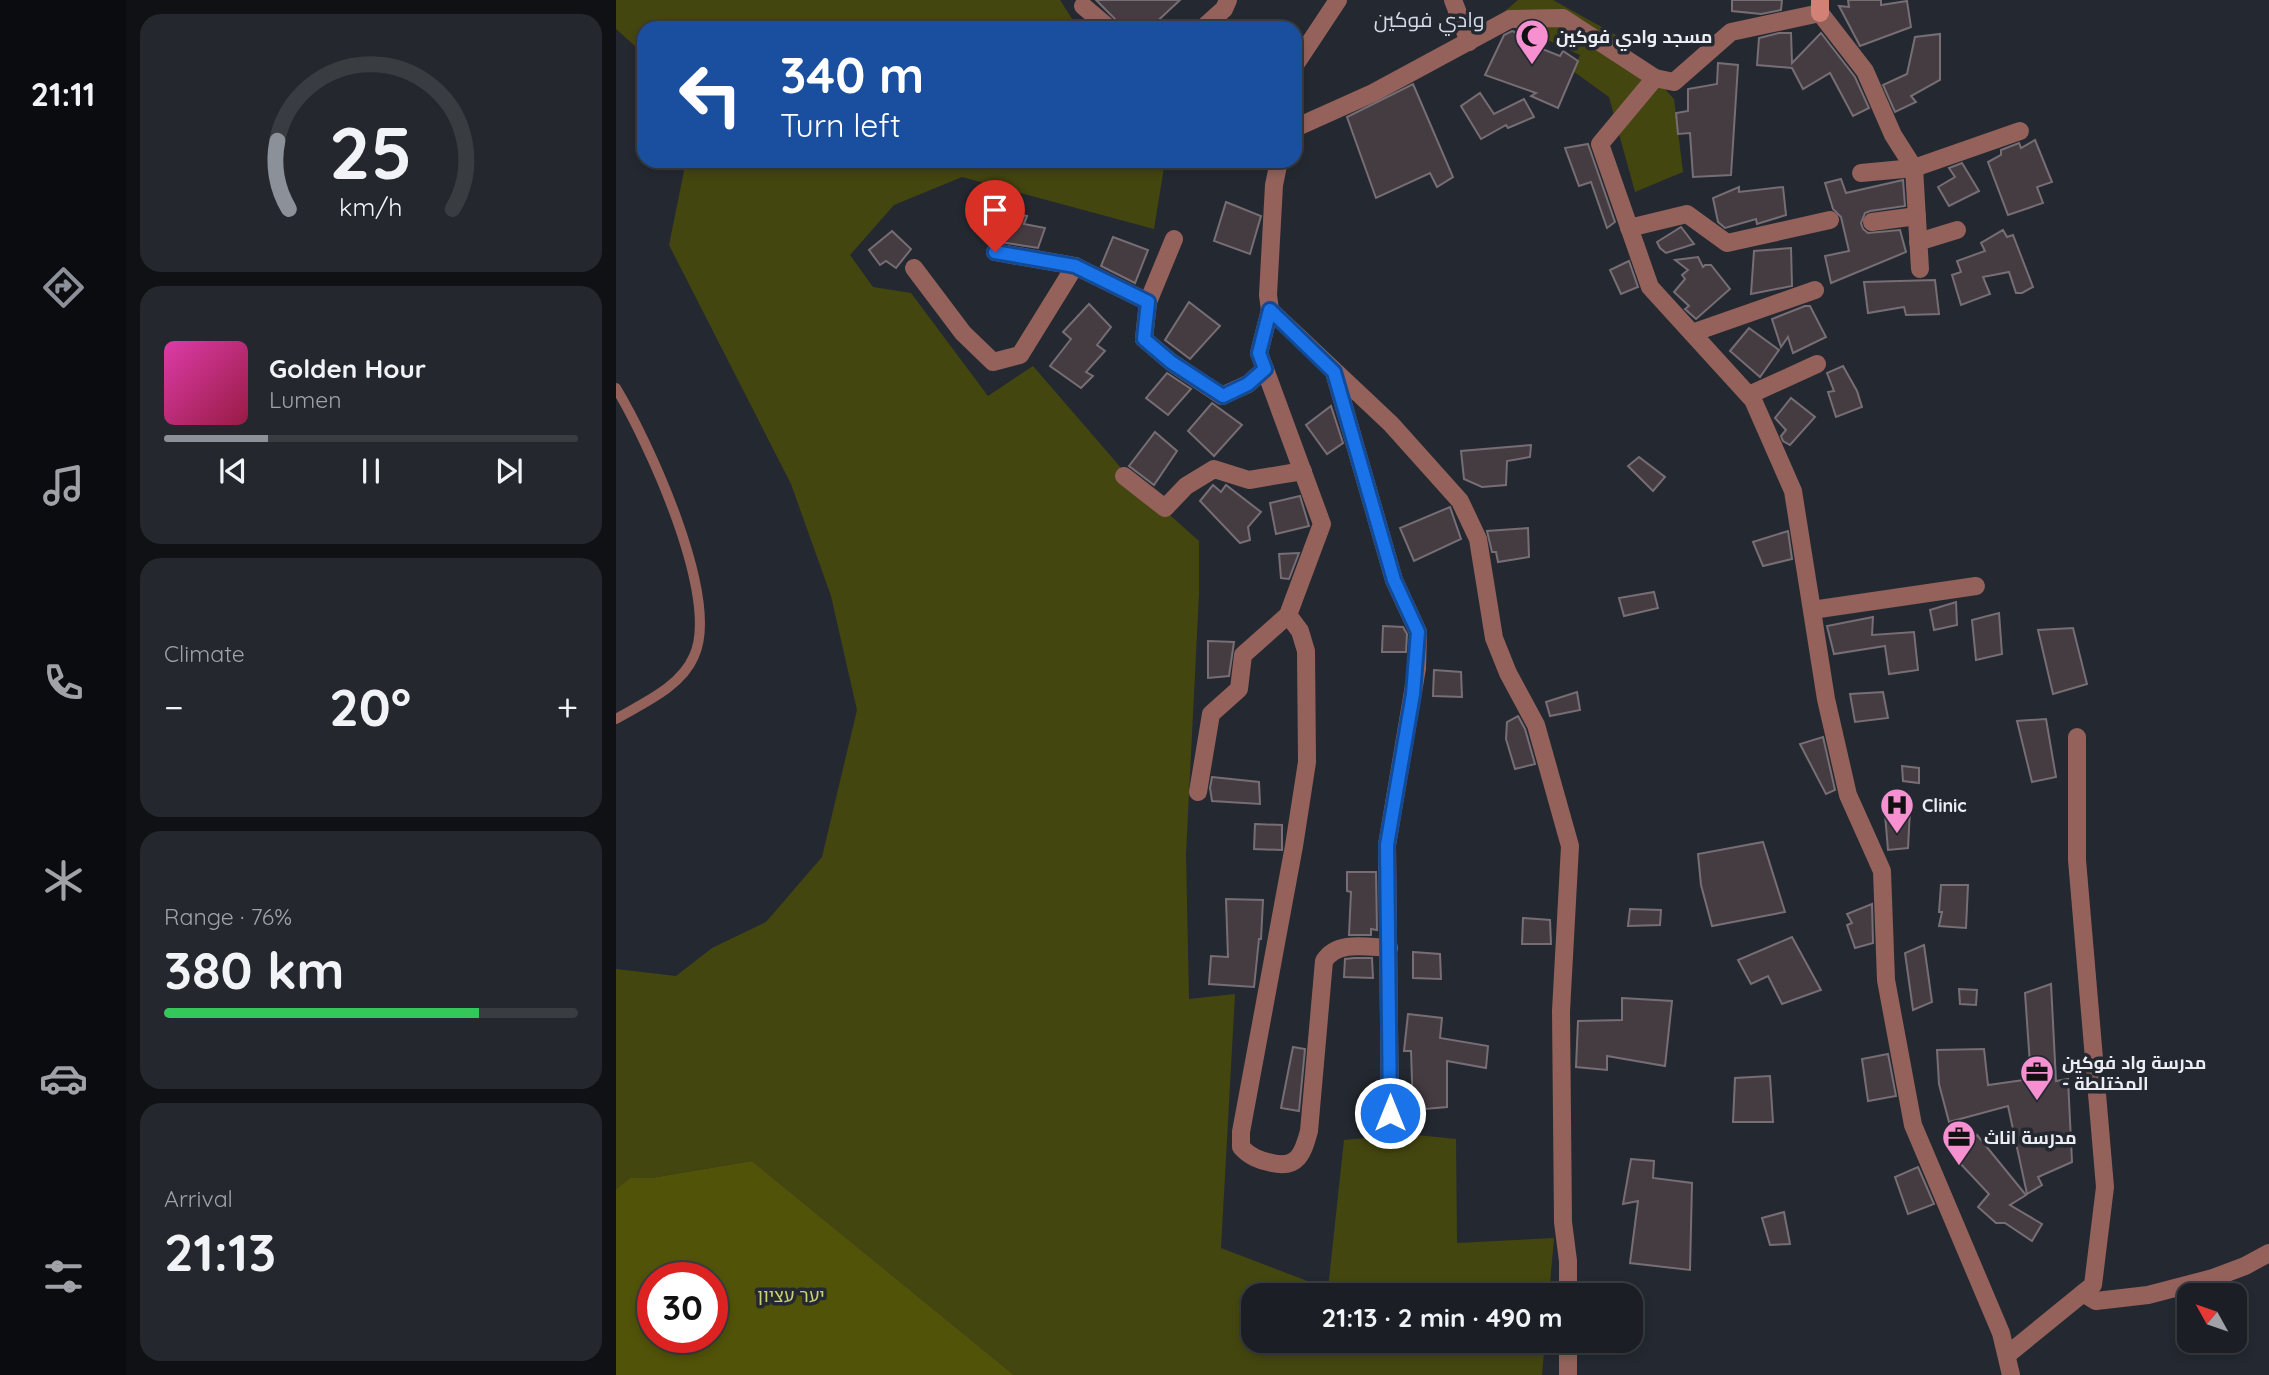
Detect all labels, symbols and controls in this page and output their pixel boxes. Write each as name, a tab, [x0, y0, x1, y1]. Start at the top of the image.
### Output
district label: وادي فوكين	[1374, 6, 1484, 36]
mosque icon: مسجد وادي فوكين	[1513, 17, 1551, 66]
place label: مسجد وادي فوكين	[1556, 25, 1712, 51]
text: 340 m	[780, 44, 924, 105]
icon: left	[665, 49, 756, 140]
text: 21:11	[31, 74, 95, 114]
text: Turn left	[780, 105, 901, 145]
text: 25	[329, 106, 413, 197]
pin	[965, 180, 1025, 252]
text: km/h	[339, 191, 403, 222]
icon: arrive	[976, 191, 1014, 229]
icon: directions	[39, 263, 88, 312]
text: Golden Hour	[269, 352, 426, 385]
text: Lumen	[269, 385, 342, 414]
icon: previous	[214, 452, 252, 490]
icon: pause	[352, 452, 390, 490]
icon: next	[490, 452, 528, 490]
icon: music	[39, 461, 88, 510]
text: Climate	[164, 639, 245, 668]
icon: phone	[39, 658, 88, 707]
text: 20°	[329, 674, 411, 739]
text: −	[164, 683, 184, 731]
text: +	[557, 683, 578, 731]
hospital icon: Clinic	[1878, 786, 1916, 835]
place label: Clinic	[1922, 794, 1967, 817]
icon: climate	[39, 856, 88, 905]
text: Range · 76%	[164, 902, 292, 931]
text: 380 km	[164, 937, 344, 1002]
place label: مدرسة واد فوكين - المختلطة	[2062, 1051, 2206, 1095]
office icon: مدرسة واد فوكين - المختلطة	[2018, 1053, 2056, 1102]
icon: car	[39, 1054, 88, 1103]
position arrow	[1353, 1076, 1427, 1150]
office icon: مدرسة اناث	[1940, 1118, 1978, 1167]
place label: مدرسة اناث	[1984, 1126, 2077, 1149]
text: Arrival	[164, 1184, 233, 1213]
text: 21:13	[164, 1219, 276, 1284]
icon: filters	[39, 1252, 88, 1301]
speed limit sign: 30	[637, 1262, 728, 1353]
north arrow	[2177, 1283, 2247, 1353]
map controls	[2177, 1283, 2247, 1353]
park label: יער עציון	[757, 1284, 825, 1307]
text: 21:13 · 2 min · 490 m	[1321, 1301, 1563, 1334]

